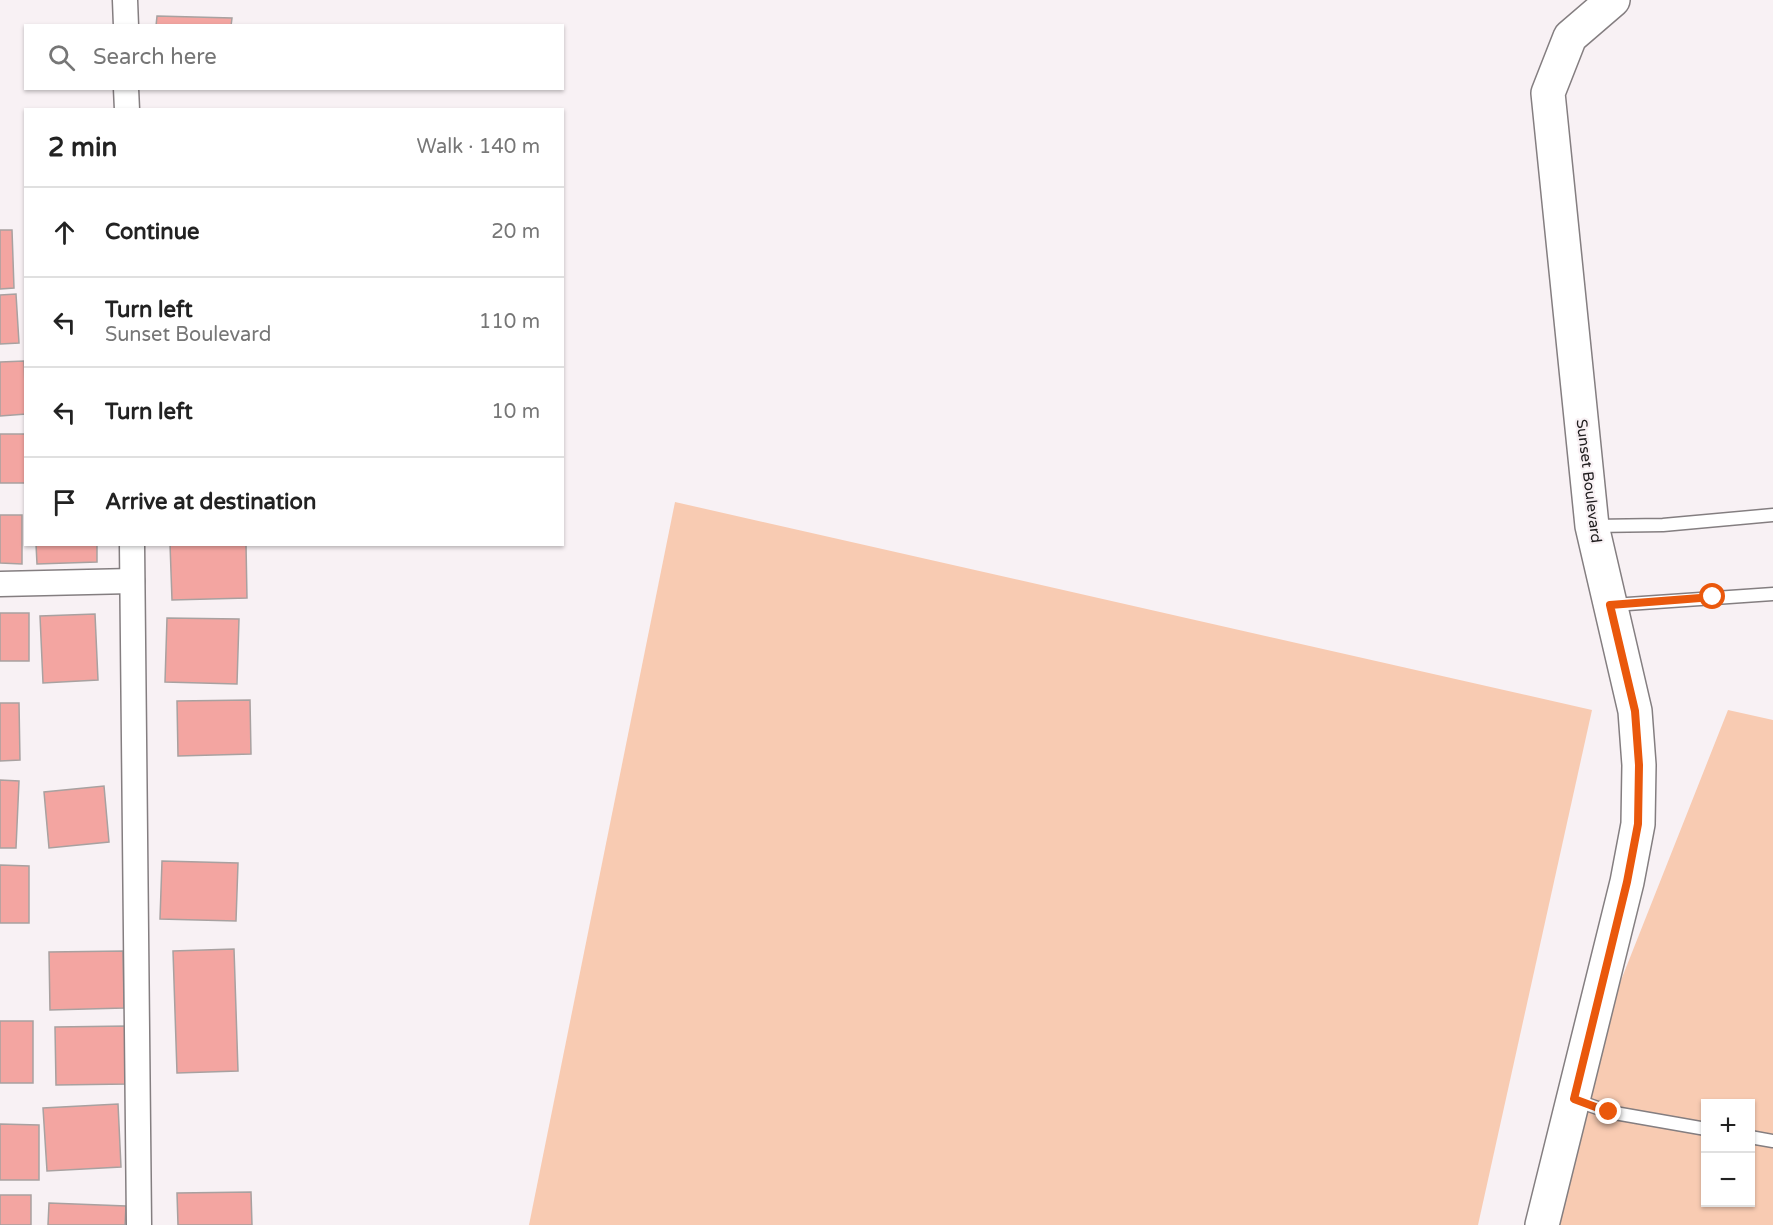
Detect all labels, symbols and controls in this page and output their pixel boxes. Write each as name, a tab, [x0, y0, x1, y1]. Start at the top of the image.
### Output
search box	[24, 24, 564, 90]
icon: search	[45, 41, 78, 74]
text: Search here	[93, 44, 217, 70]
text: 2 min	[48, 132, 117, 163]
text: Walk · 140 m	[417, 135, 540, 159]
icon: ahead	[48, 216, 81, 249]
text: Continue	[105, 219, 200, 245]
text: 20 m	[491, 220, 540, 244]
text: Turn left	[105, 297, 193, 323]
icon: left	[48, 306, 81, 339]
text: 110 m	[479, 310, 540, 334]
text: Sunset Boulevard	[105, 323, 271, 347]
icon: left	[48, 396, 81, 429]
text: Turn left	[105, 399, 193, 425]
text: 10 m	[491, 400, 540, 424]
street label: Sunset Boulevard	[1572, 418, 1606, 544]
icon: arrive	[48, 486, 81, 519]
text: Arrive at destination	[105, 489, 316, 515]
route start	[1699, 583, 1725, 609]
route end	[1595, 1098, 1621, 1124]
map controls	[1701, 1099, 1755, 1207]
button: +	[1701, 1099, 1755, 1153]
button: −	[1701, 1153, 1755, 1207]

